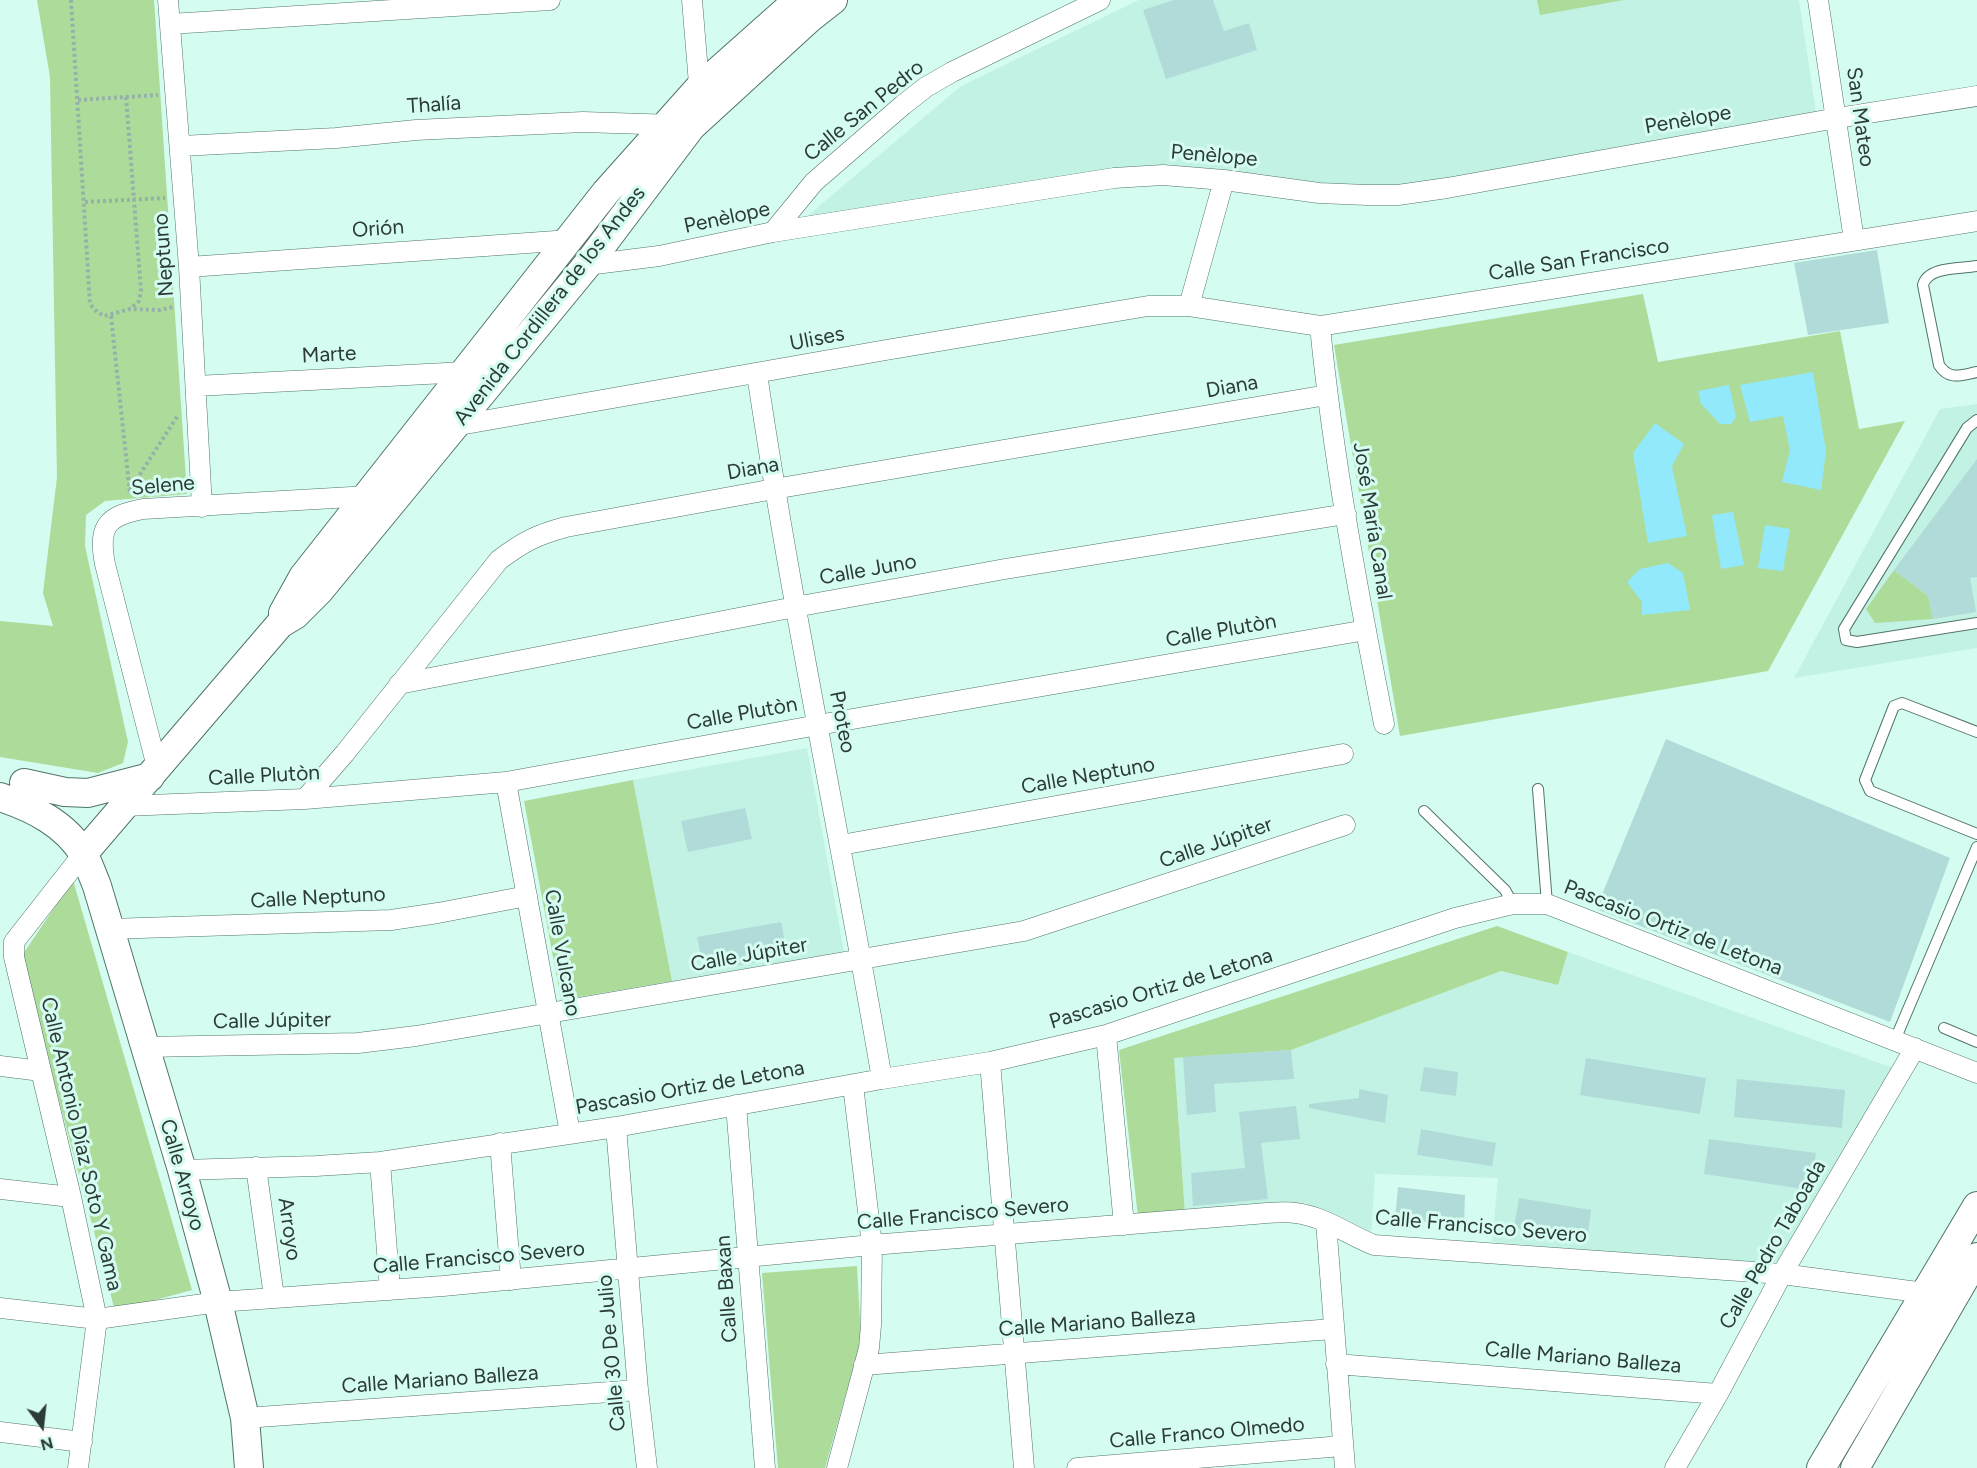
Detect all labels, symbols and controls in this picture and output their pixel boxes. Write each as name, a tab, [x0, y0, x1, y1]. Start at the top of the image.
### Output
street label: Calle San Pedro	[799, 55, 929, 167]
street label: San Mateo	[1841, 65, 1879, 169]
street label: Thalía	[406, 91, 462, 119]
street label: Penèlope	[1643, 100, 1733, 140]
street label: Penèlope	[1169, 140, 1259, 172]
street label: Avenida Cordillera de los Andes	[449, 181, 651, 431]
street label: Penèlope	[682, 197, 772, 239]
street label: Neptuno	[149, 212, 179, 298]
street label: Orión	[351, 215, 405, 243]
street label: Calle San Francisco	[1487, 233, 1671, 287]
street label: Ulises	[787, 321, 847, 357]
street label: Marte	[301, 341, 357, 369]
street label: Diana	[1204, 370, 1260, 404]
street label: José María Canal	[1347, 441, 1397, 601]
street label: Diana	[725, 452, 781, 486]
street label: Selene	[130, 471, 196, 501]
street label: Calle Juno	[817, 549, 919, 591]
street label: Calle Plutòn	[1164, 609, 1278, 653]
street label: Proteo	[824, 689, 860, 755]
street label: Calle Plutòn	[685, 692, 799, 736]
street label: Calle Neptuno	[1019, 752, 1157, 800]
street label: Calle Plutòn	[207, 760, 321, 792]
street label: Calle Júpiter	[1156, 812, 1276, 874]
street label: Pascasio Ortiz de Letona	[1560, 875, 1786, 981]
street label: Calle Neptuno	[250, 882, 386, 914]
street label: Calle Vulcano	[538, 888, 586, 1018]
street label: Calle Júpiter	[689, 932, 809, 978]
street label: Pascasio Ortiz de Letona	[1046, 943, 1276, 1035]
street label: Calle Antonio Díaz Soto Y Gama	[35, 995, 127, 1293]
street label: Calle Júpiter	[213, 1007, 331, 1035]
street label: Pascasio Ortiz de Letona	[574, 1055, 806, 1121]
street label: Calle Arroyo	[154, 1116, 210, 1234]
street label: Calle Pedro Taboada	[1714, 1156, 1832, 1334]
street label: Calle Francisco Severo	[856, 1192, 1070, 1236]
street label: Arroyo	[272, 1196, 306, 1262]
street label: Calle Francisco Severo	[1374, 1205, 1588, 1249]
street label: Calle Baxan	[711, 1234, 743, 1344]
street label: Calle Francisco Severo	[372, 1236, 586, 1280]
street label: Calle 30 De Julio	[593, 1274, 631, 1432]
street label: Calle Mariano Balleza	[998, 1304, 1196, 1342]
street label: Calle Mariano Balleza	[1484, 1337, 1682, 1379]
street label: Calle Mariano Balleza	[341, 1361, 539, 1399]
north arrow	[12, 1396, 72, 1456]
street label: Calle Franco Olmedo	[1108, 1412, 1306, 1454]
text: N	[38, 1433, 55, 1455]

